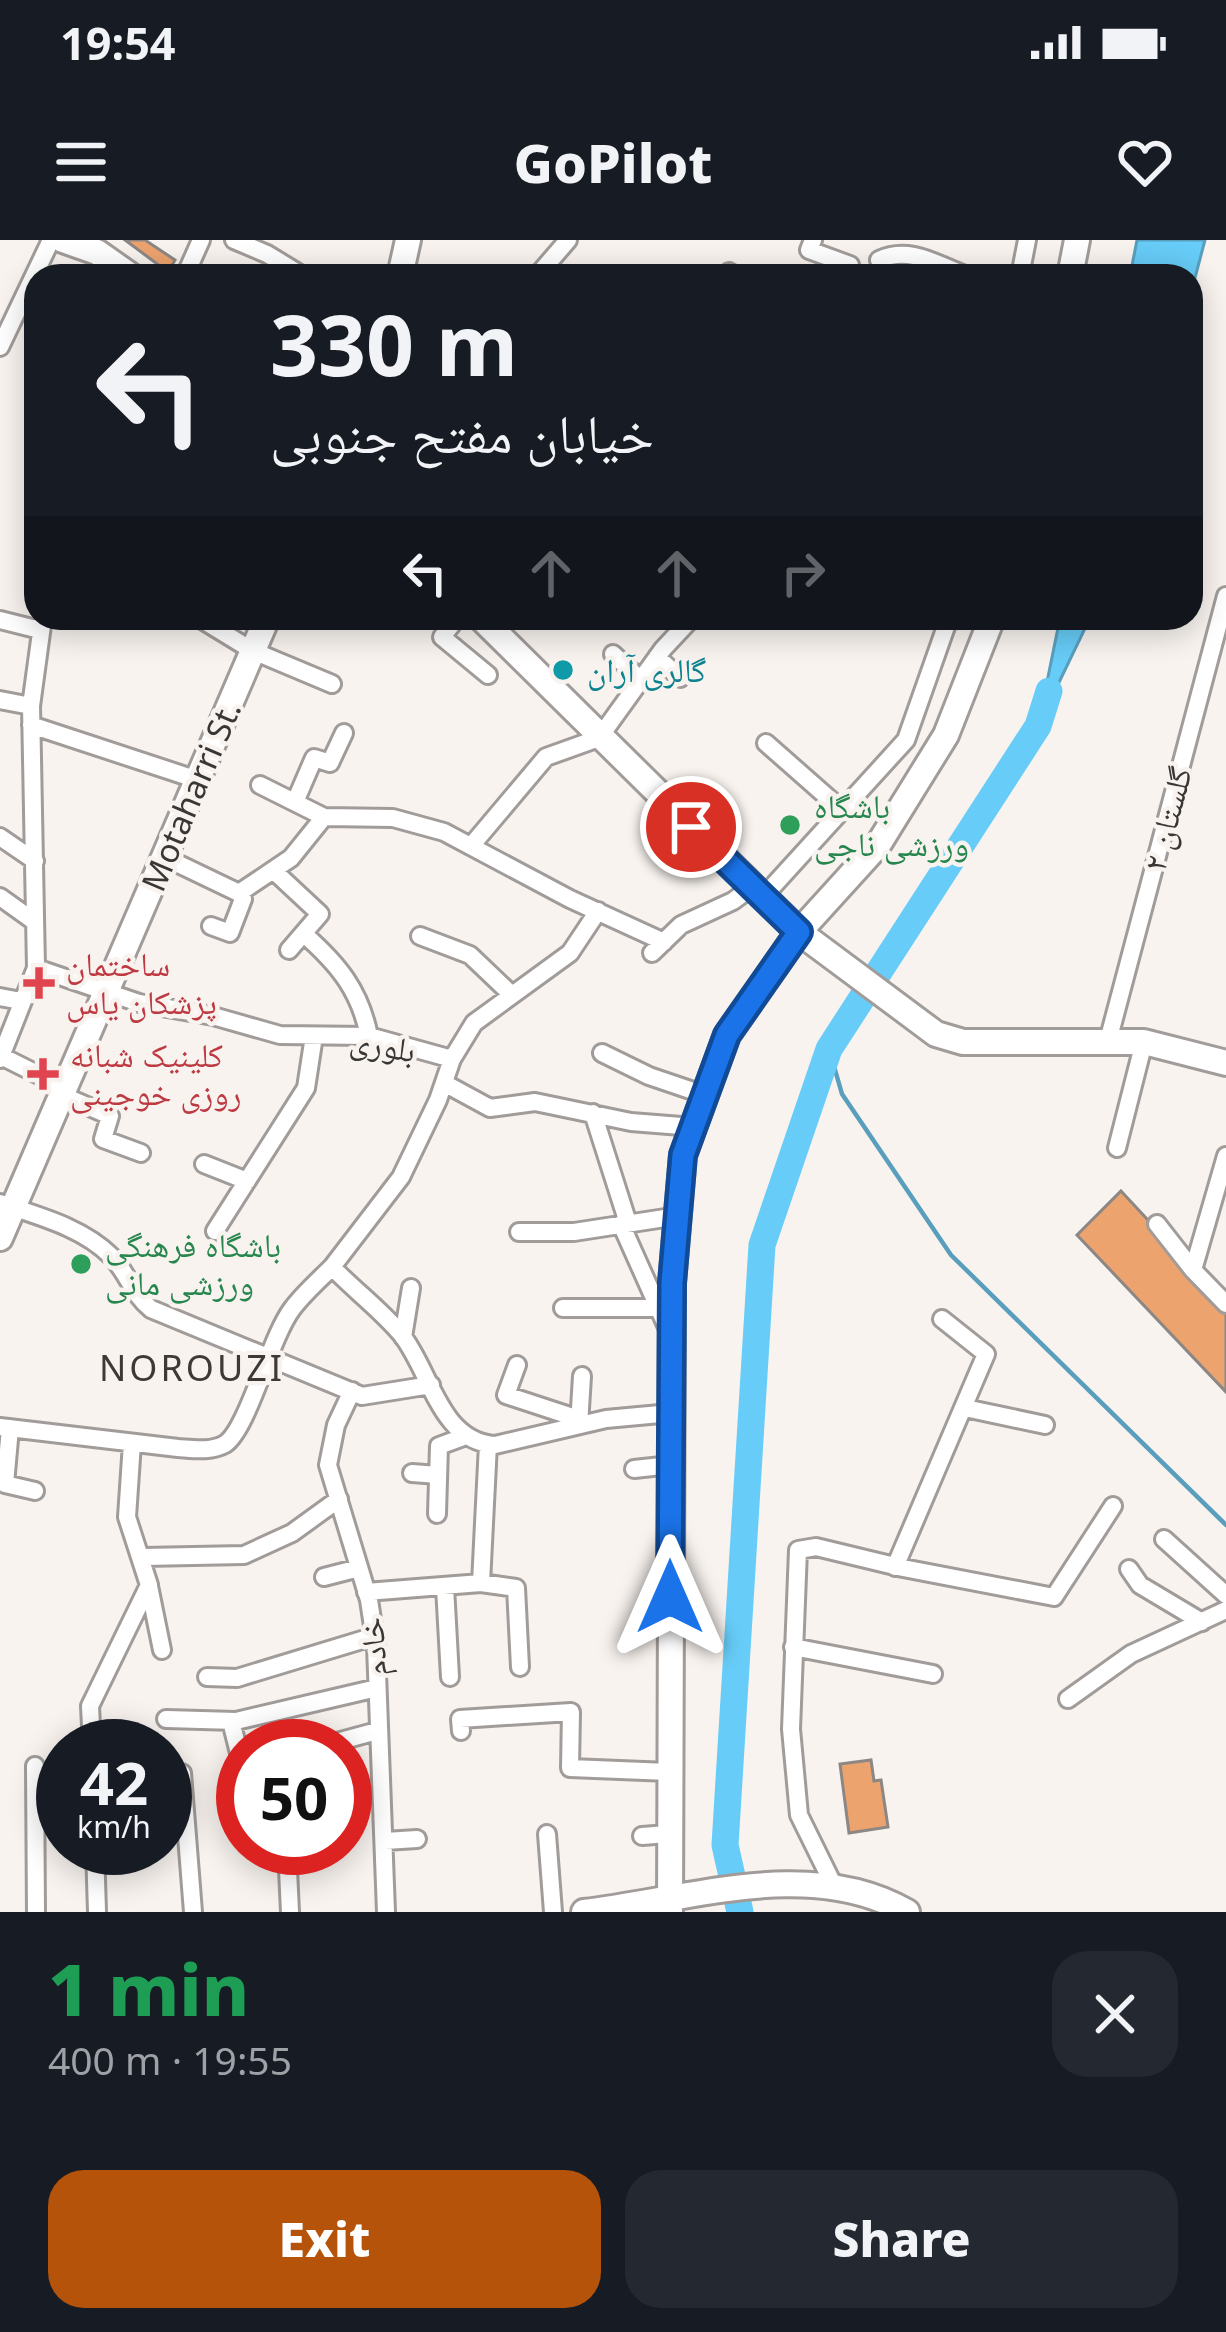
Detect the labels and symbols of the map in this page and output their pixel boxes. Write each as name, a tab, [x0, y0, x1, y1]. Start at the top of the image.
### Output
place label: گالری آران	[587, 647, 706, 692]
marker: گالری آران	[550, 657, 576, 683]
street label: Motaharri St.	[130, 694, 251, 898]
street label: گلستان ۲	[1131, 761, 1202, 876]
pin	[640, 776, 742, 878]
place label: باشگاه ورزشی ناجی	[814, 783, 969, 866]
marker: باشگاه ورزشی ناجی	[777, 812, 803, 838]
place label: ساختمان پزشکان یاس	[66, 941, 217, 1024]
marker: ساختمان پزشکان یاس	[23, 967, 55, 999]
street label: بلوری	[347, 1017, 419, 1072]
place label: کلینیک شبانه روزی خوجینی	[70, 1032, 242, 1115]
marker: کلینیک شبانه روزی خوجینی	[27, 1058, 59, 1090]
place label: باشگاه فرهنگی ورزشی مانی	[105, 1222, 281, 1305]
marker: باشگاه فرهنگی ورزشی مانی	[68, 1251, 94, 1277]
district label: NOROUZI	[99, 1343, 285, 1392]
position arrow	[607, 1534, 733, 1660]
street label: خادم	[348, 1616, 397, 1678]
speed limit sign: 50	[216, 1719, 372, 1875]

